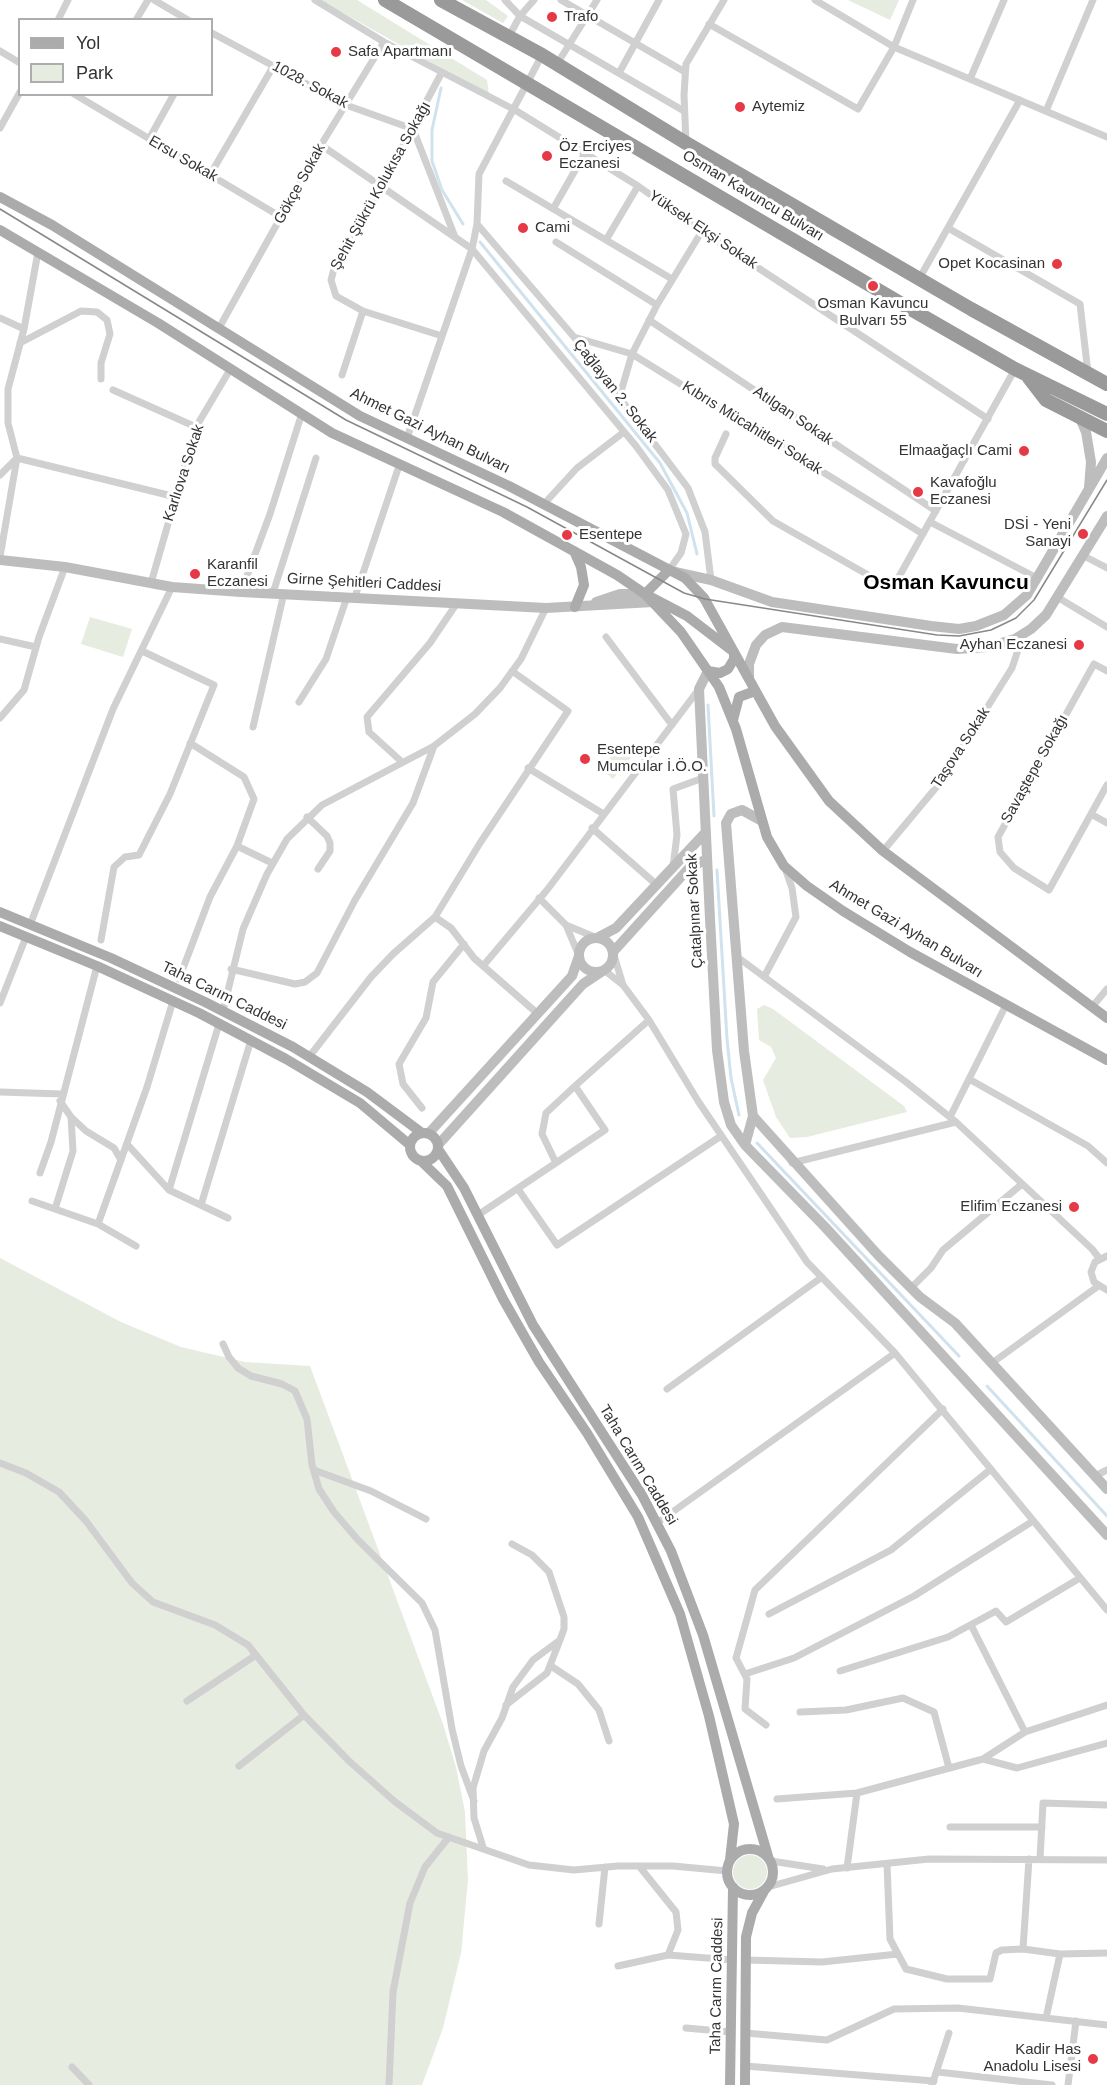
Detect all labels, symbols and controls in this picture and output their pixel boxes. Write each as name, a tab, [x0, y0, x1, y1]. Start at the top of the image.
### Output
place label: Trafo	[564, 8, 598, 26]
marker: Trafo	[545, 10, 559, 24]
legend	[18, 18, 213, 96]
text: Yol	[76, 33, 100, 53]
place label: Safa Apartmanı	[348, 43, 452, 61]
marker: Safa Apartmanı	[329, 45, 343, 59]
street label: 1028. Sokak	[269, 57, 351, 113]
text: Park	[76, 63, 113, 83]
place label: Aytemiz	[752, 98, 805, 116]
street label: Şehit Şükrü Kolukısa Sokağı	[327, 99, 435, 273]
marker: Aytemiz	[733, 100, 747, 114]
street label: Ersu Sokak	[145, 132, 221, 186]
place label: Öz Erciyes Eczanesi	[559, 138, 632, 173]
street label: Gökçe Sokak	[271, 141, 329, 227]
street label: Osman Kavuncu Bulvarı	[679, 147, 827, 245]
marker: Öz Erciyes Eczanesi	[540, 149, 554, 163]
street label: Yüksek Ekşi Sokak	[645, 187, 761, 273]
place label: Cami	[535, 219, 570, 237]
marker: Cami	[516, 221, 530, 235]
place label: Opet Kocasinan	[938, 255, 1045, 273]
marker: Opet Kocasinan	[1050, 257, 1064, 271]
marker: Osman Kavuncu Bulvarı 55	[866, 279, 880, 293]
place label: Osman Kavuncu Bulvarı 55	[818, 295, 928, 330]
street label: Çağlayan 2. Sokak	[569, 336, 661, 446]
street label: Kıbrıs Mücahitleri Sokak	[679, 378, 825, 478]
street label: Atılgan Sokak	[750, 383, 836, 449]
street label: Ahmet Gazi Ayhan Bulvarı	[347, 384, 513, 478]
street label: Karlıova Sokak	[160, 422, 208, 524]
place label: Elmaağaçlı Cami	[899, 442, 1012, 460]
marker: Elmaağaçlı Cami	[1017, 444, 1031, 458]
place label: Kavafoğlu Eczanesi	[930, 474, 997, 509]
marker: Kavafoğlu Eczanesi	[911, 485, 925, 499]
place label: DSİ - Yeni Sanayi	[1004, 516, 1071, 551]
place label: Esentepe	[579, 526, 642, 544]
marker: DSİ - Yeni Sanayi	[1076, 527, 1090, 541]
marker: Esentepe	[560, 528, 574, 542]
place label: Karanfil Eczanesi	[207, 556, 268, 591]
marker: Karanfil Eczanesi	[188, 567, 202, 581]
street label: Girne Şehitleri Caddesi	[287, 570, 441, 596]
district label: Osman Kavuncu	[863, 570, 1029, 596]
place label: Ayhan Eczanesi	[960, 636, 1067, 654]
marker: Ayhan Eczanesi	[1072, 638, 1086, 652]
street label: Taşova Sokak	[928, 704, 994, 792]
street label: Savaştepe Sokağı	[998, 711, 1072, 827]
place label: Esentepe Mumcular İ.Ö.O.	[597, 741, 707, 776]
marker: Esentepe Mumcular İ.Ö.O.	[578, 752, 592, 766]
street label: Çatalpınar Sokak	[683, 853, 707, 969]
street label: Ahmet Gazi Ayhan Bulvarı	[826, 876, 986, 982]
street label: Taha Carım Caddesi	[159, 958, 289, 1034]
place label: Elifim Eczanesi	[960, 1198, 1062, 1216]
marker: Elifim Eczanesi	[1067, 1200, 1081, 1214]
street label: Taha Carım Caddesi	[595, 1402, 681, 1528]
street label: Taha Carım Caddesi	[707, 1917, 727, 2055]
place label: Kadir Has Anadolu Lisesi	[983, 2041, 1081, 2076]
marker: Kadir Has Anadolu Lisesi	[1086, 2052, 1100, 2066]

